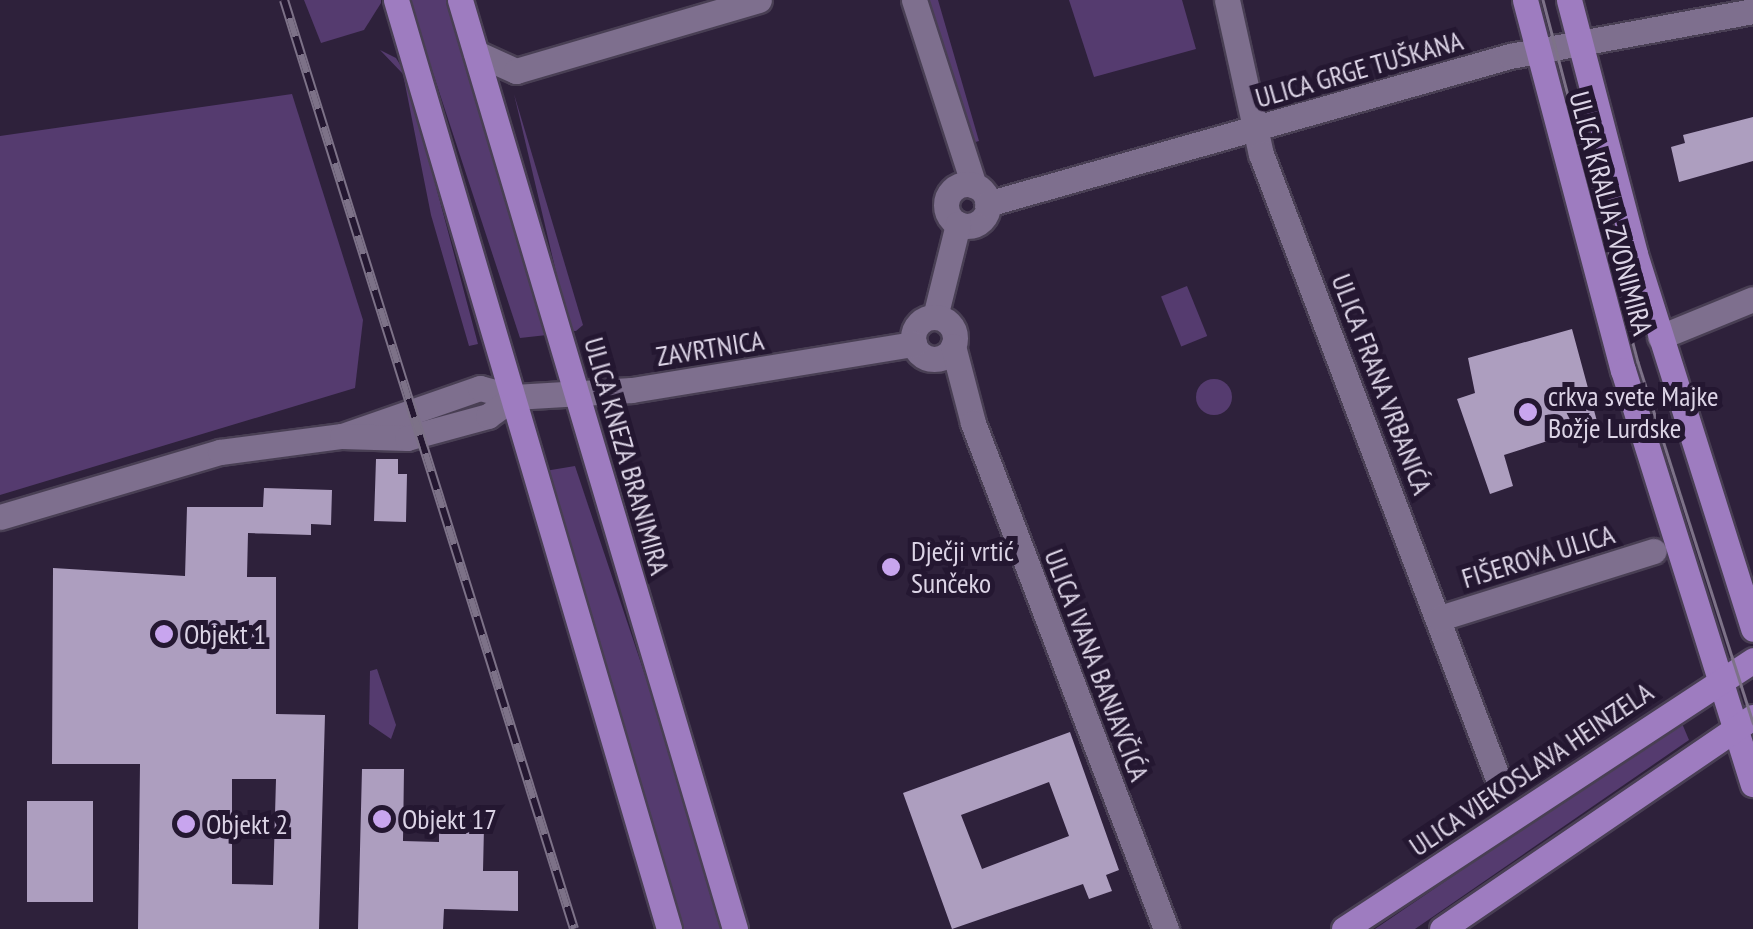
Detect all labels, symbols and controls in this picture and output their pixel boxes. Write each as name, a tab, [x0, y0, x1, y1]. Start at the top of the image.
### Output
street label: ULICA GRGE TUŠKANA	[1251, 23, 1467, 115]
street label: ULICA KRALJA ZVONIMIRA	[1562, 86, 1660, 340]
street label: ULICA FRANA VRBANIĆA	[1324, 268, 1440, 500]
street label: ZAVRTNICA	[654, 323, 766, 373]
street label: ULICA KNEZA BRANIMIRA	[577, 333, 677, 579]
place label: crkva svete Majke Božje Lurdske	[1548, 379, 1719, 445]
marker: crkva svete Majke Božje Lurdske	[1517, 401, 1539, 423]
street label: FIŠEROVA ULICA	[1457, 517, 1619, 595]
place label: Dječji vrtić Sunčeko	[911, 534, 1014, 600]
street label: ULICA IVANA BANJAVČIĆA	[1037, 544, 1157, 786]
marker: Dječji vrtić Sunčeko	[880, 556, 902, 578]
place label: Objekt 1	[184, 617, 266, 651]
marker: Objekt 1	[153, 623, 175, 645]
street label: ULICA VJEKOSLAVA HEINZELA	[1402, 674, 1660, 864]
place label: Objekt 17	[402, 802, 497, 836]
place label: Objekt 2	[206, 807, 288, 841]
marker: Objekt 17	[371, 808, 393, 830]
marker: Objekt 2	[175, 813, 197, 835]

